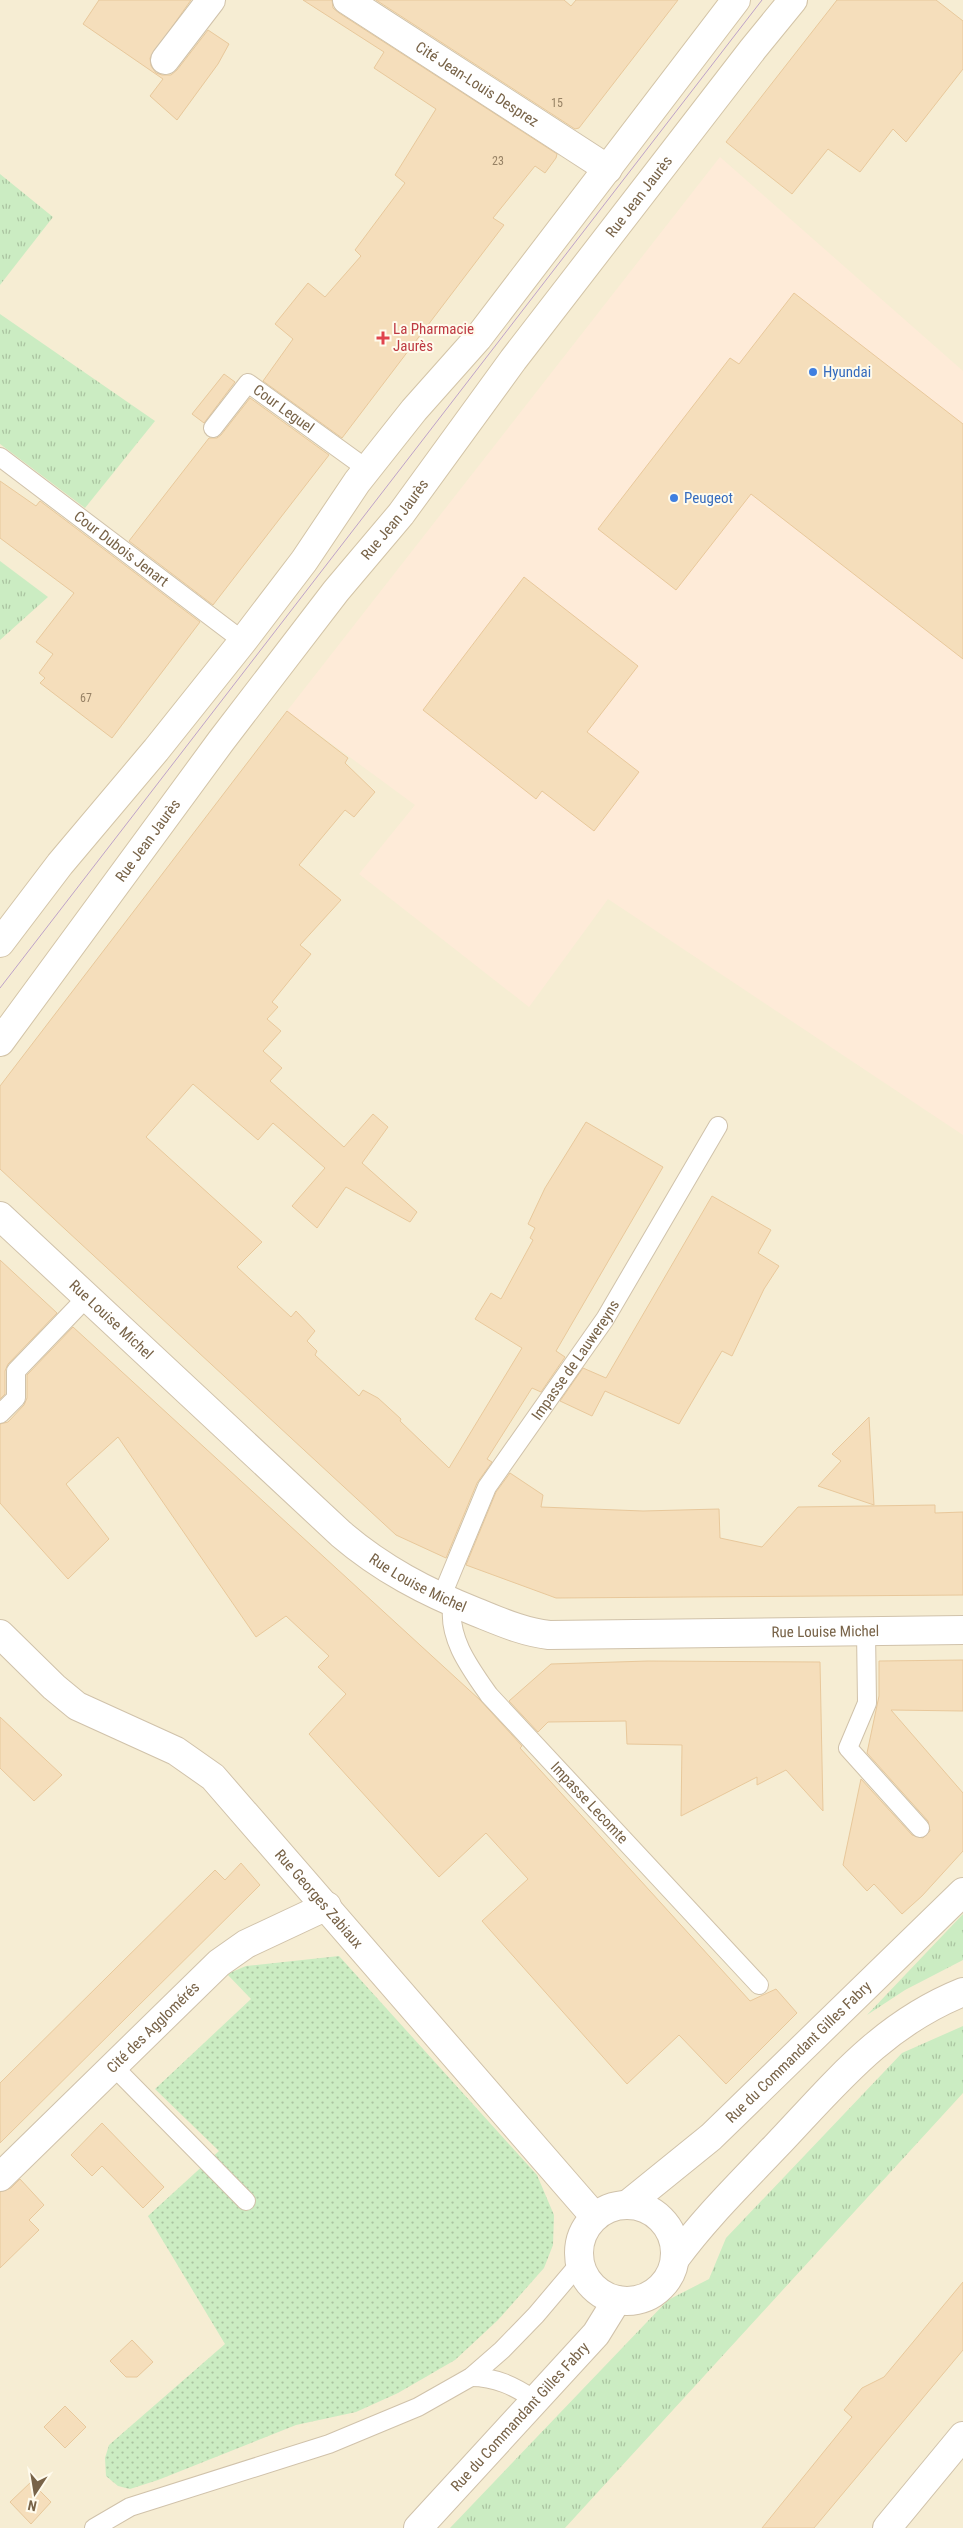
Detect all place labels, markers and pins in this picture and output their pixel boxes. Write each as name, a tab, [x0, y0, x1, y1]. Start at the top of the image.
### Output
place label: La Pharmacie Jaurès	[393, 320, 474, 355]
marker: La Pharmacie Jaurès	[377, 332, 389, 344]
place label: Hyundai	[823, 363, 871, 381]
marker: Hyundai	[807, 366, 819, 378]
place label: Peugeot	[684, 489, 733, 507]
marker: Peugeot	[668, 492, 680, 504]

